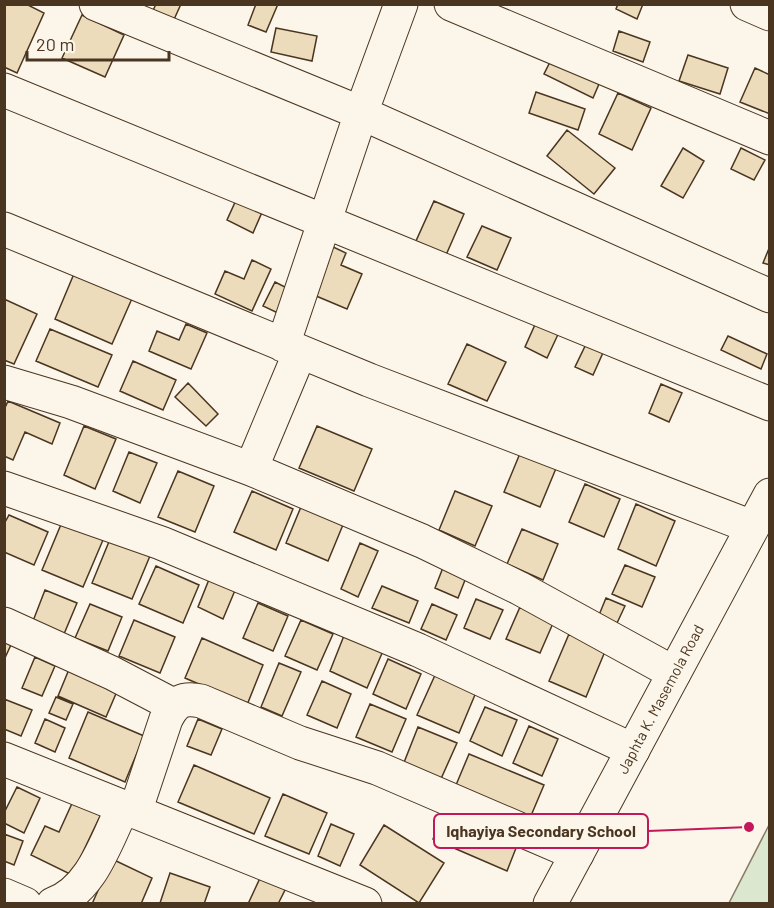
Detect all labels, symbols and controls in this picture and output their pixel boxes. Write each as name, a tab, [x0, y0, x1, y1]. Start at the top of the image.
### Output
scale bar	[27, 24, 170, 62]
text: 20 m	[36, 33, 74, 55]
street label: Japhta K. Masemola Road	[613, 621, 707, 777]
callout: Iqhayiya Secondary School	[434, 814, 648, 848]
text: Iqhayiya Secondary School	[446, 821, 636, 840]

